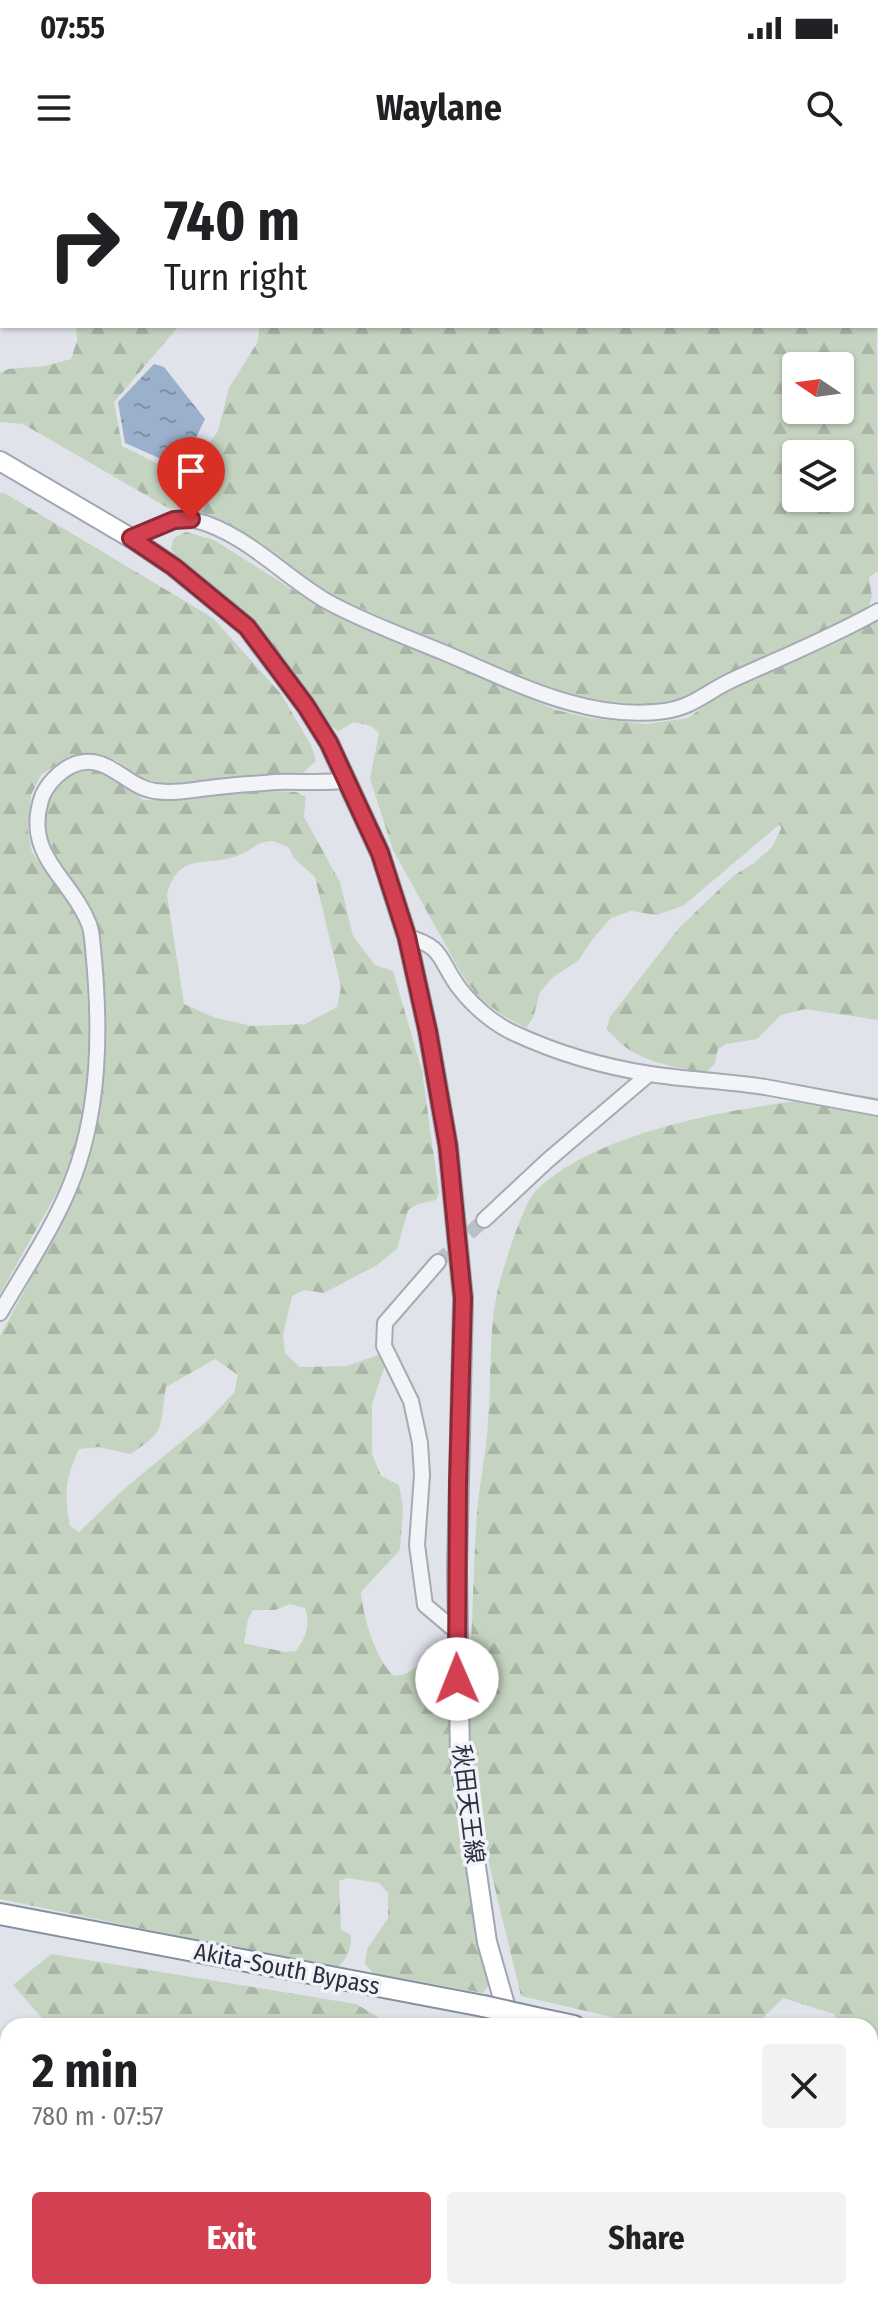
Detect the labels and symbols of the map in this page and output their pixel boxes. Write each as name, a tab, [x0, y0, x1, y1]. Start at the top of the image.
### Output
north arrow	[782, 352, 854, 424]
pin	[157, 437, 225, 519]
position arrow	[415, 1637, 499, 1721]
street label: 秋田天王線	[447, 1743, 489, 1865]
street label: Akita-South Bypass	[192, 1937, 382, 2001]

